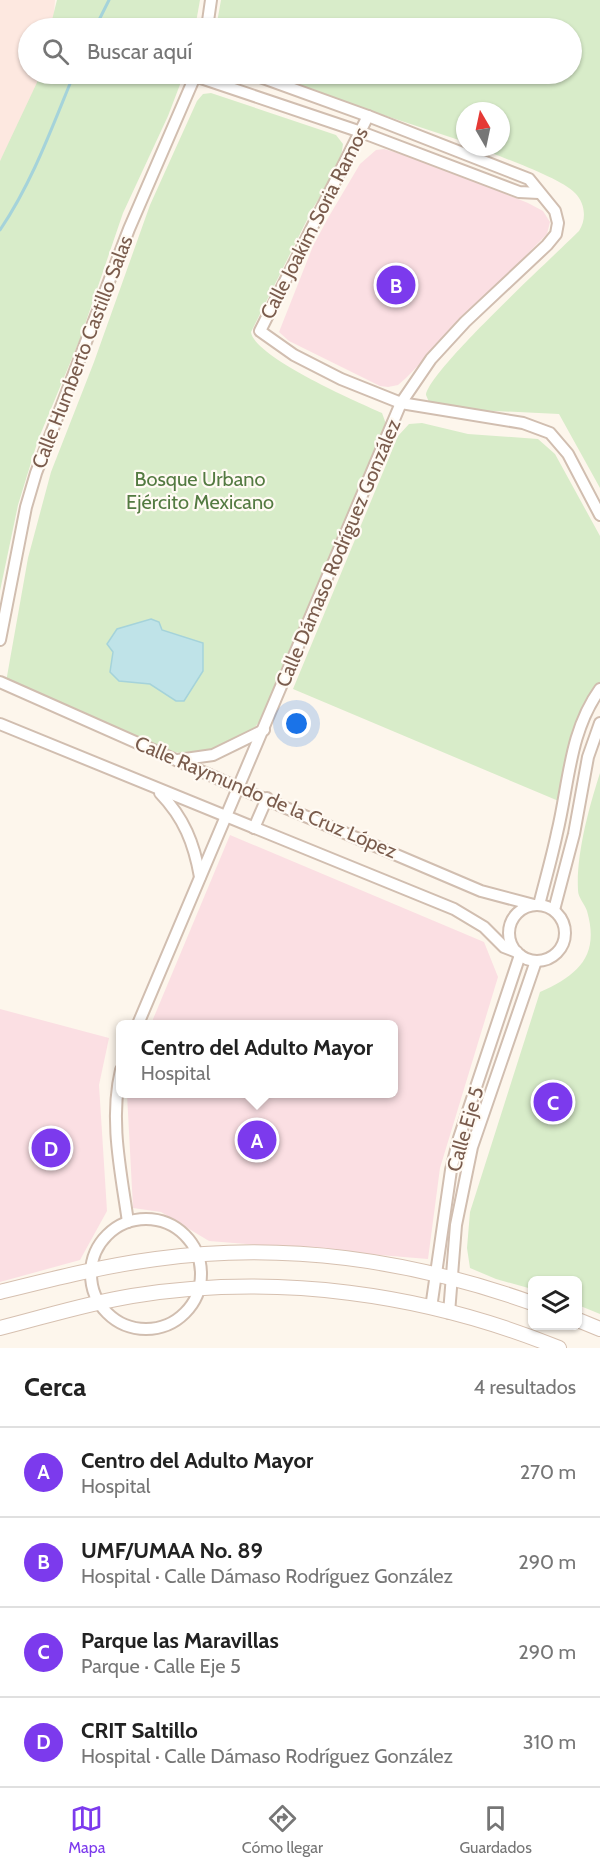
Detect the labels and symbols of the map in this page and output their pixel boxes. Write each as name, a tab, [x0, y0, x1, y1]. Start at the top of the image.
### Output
north arrow	[456, 102, 510, 156]
street label: Calle Joakim Soria Ramos	[255, 123, 373, 323]
street label: Calle Humberto Castillo Salas	[26, 232, 138, 472]
pin: B	[376, 262, 416, 308]
street label: Calle Dámaso Rodríguez González	[271, 415, 405, 691]
park label: Bosque Urbano Ejército Mexicano	[126, 467, 274, 514]
your location	[282, 709, 311, 738]
street label: Calle Raymundo de la Cruz López	[131, 731, 401, 863]
pin: C	[534, 1080, 572, 1124]
street label: Calle Eje 5	[441, 1084, 489, 1174]
pin: A	[238, 1118, 276, 1162]
pin: D	[32, 1126, 70, 1170]

